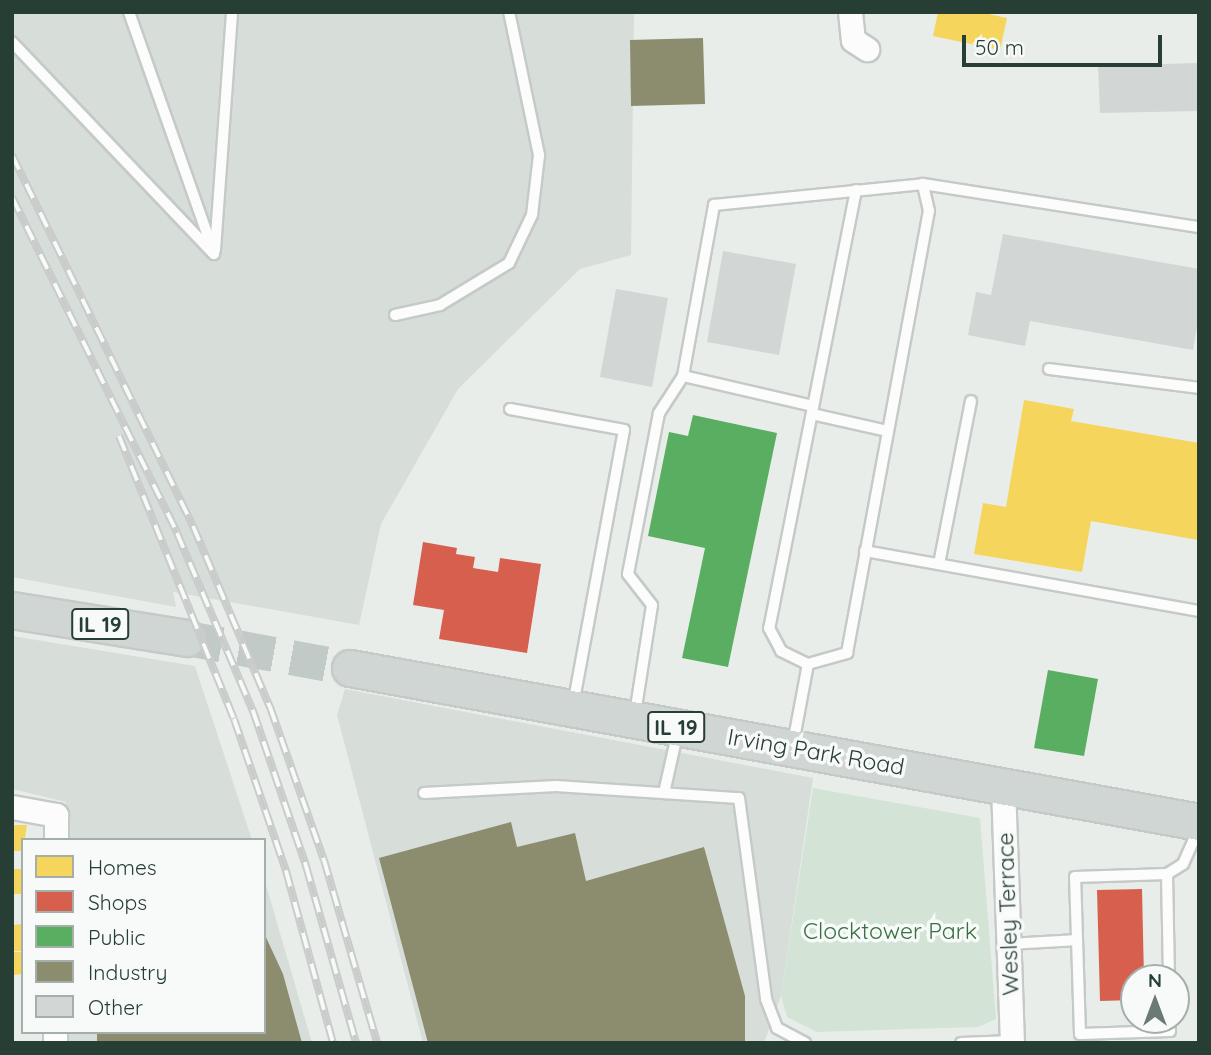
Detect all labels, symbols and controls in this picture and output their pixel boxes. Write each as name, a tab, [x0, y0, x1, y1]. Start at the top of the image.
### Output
scale bar	[966, 21, 1166, 65]
text: 50 m	[975, 34, 1024, 60]
road number: IL 19	[70, 606, 130, 642]
road number: IL 19	[646, 710, 706, 744]
street label: Irving Park Road	[726, 723, 906, 781]
street label: Wesley Terrace	[991, 832, 1025, 996]
legend	[21, 838, 266, 1034]
text: Homes	[88, 854, 157, 880]
text: Shops	[88, 889, 147, 915]
park label: Clocktower Park	[803, 917, 977, 945]
text: Public	[88, 924, 145, 950]
text: Industry	[88, 959, 167, 985]
north arrow	[1120, 964, 1190, 1034]
text: N	[1148, 968, 1162, 992]
text: Other	[88, 994, 143, 1020]

